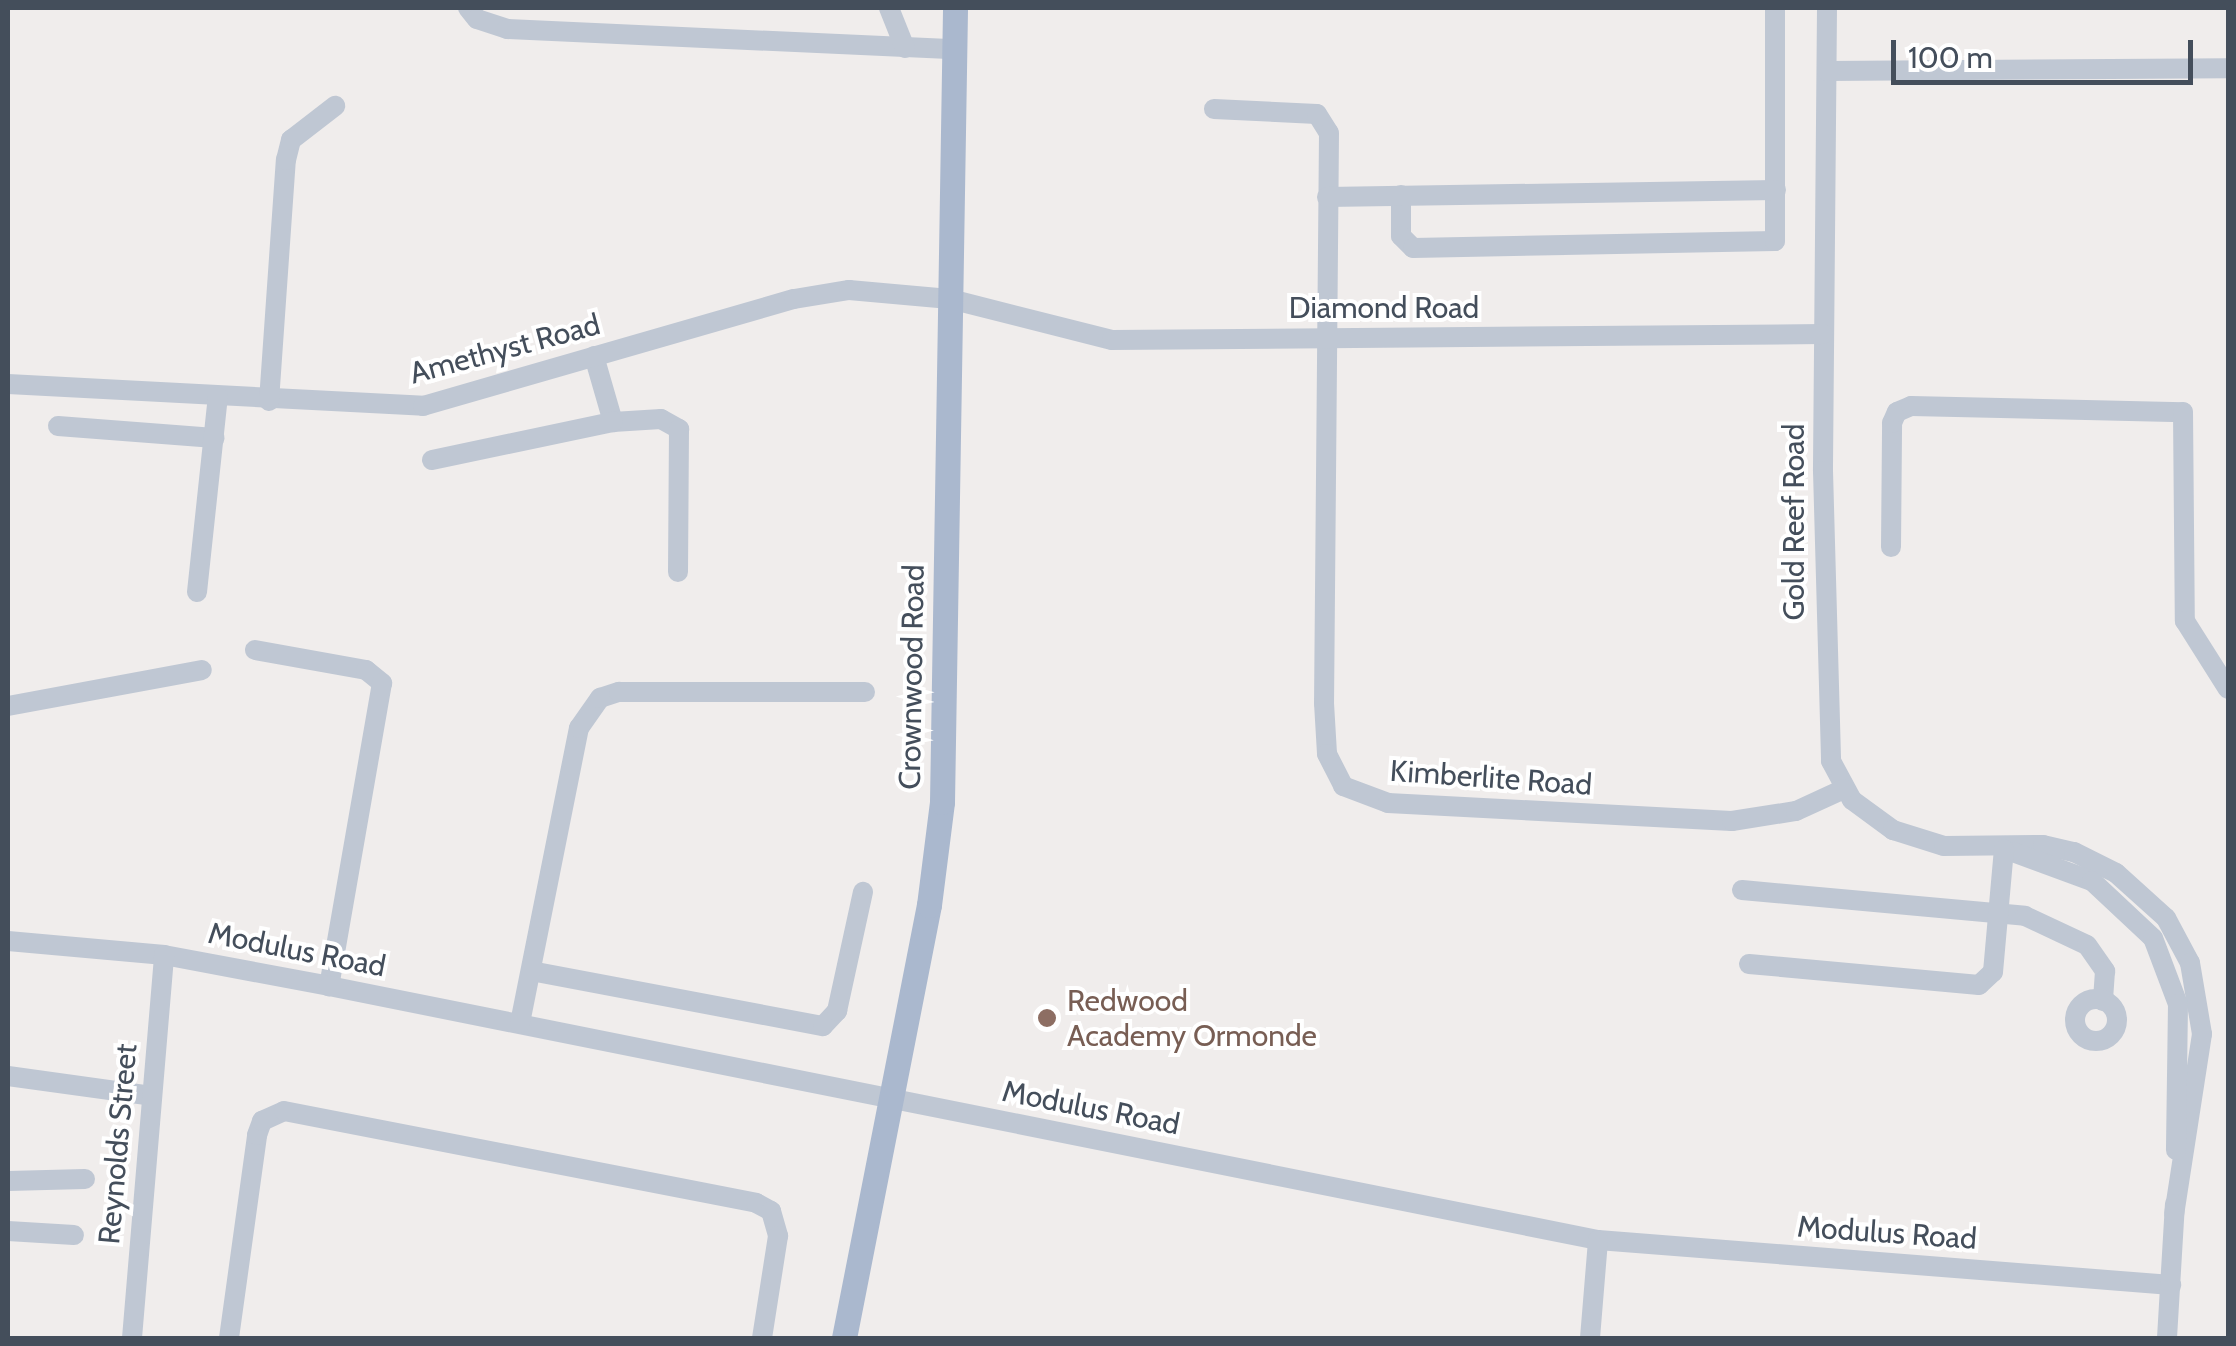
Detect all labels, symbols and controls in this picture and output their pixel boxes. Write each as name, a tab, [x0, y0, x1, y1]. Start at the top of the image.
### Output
scale bar	[1896, 20, 2198, 82]
text: 100 m	[1908, 39, 1993, 76]
street label: Diamond Road	[1289, 290, 1479, 326]
street label: Amethyst Road	[406, 306, 604, 392]
street label: Gold Reef Road	[1776, 424, 1812, 620]
street label: Crownwood Road	[892, 564, 932, 790]
street label: Kimberlite Road	[1389, 753, 1593, 803]
street label: Modulus Road	[205, 915, 389, 985]
place label: Redwood Academy Ormonde	[1067, 983, 1317, 1054]
marker: Redwood Academy Ormonde	[1036, 1007, 1058, 1029]
street label: Reynolds Street	[91, 1042, 145, 1246]
street label: Modulus Road	[999, 1073, 1183, 1143]
street label: Modulus Road	[1796, 1209, 1978, 1257]

